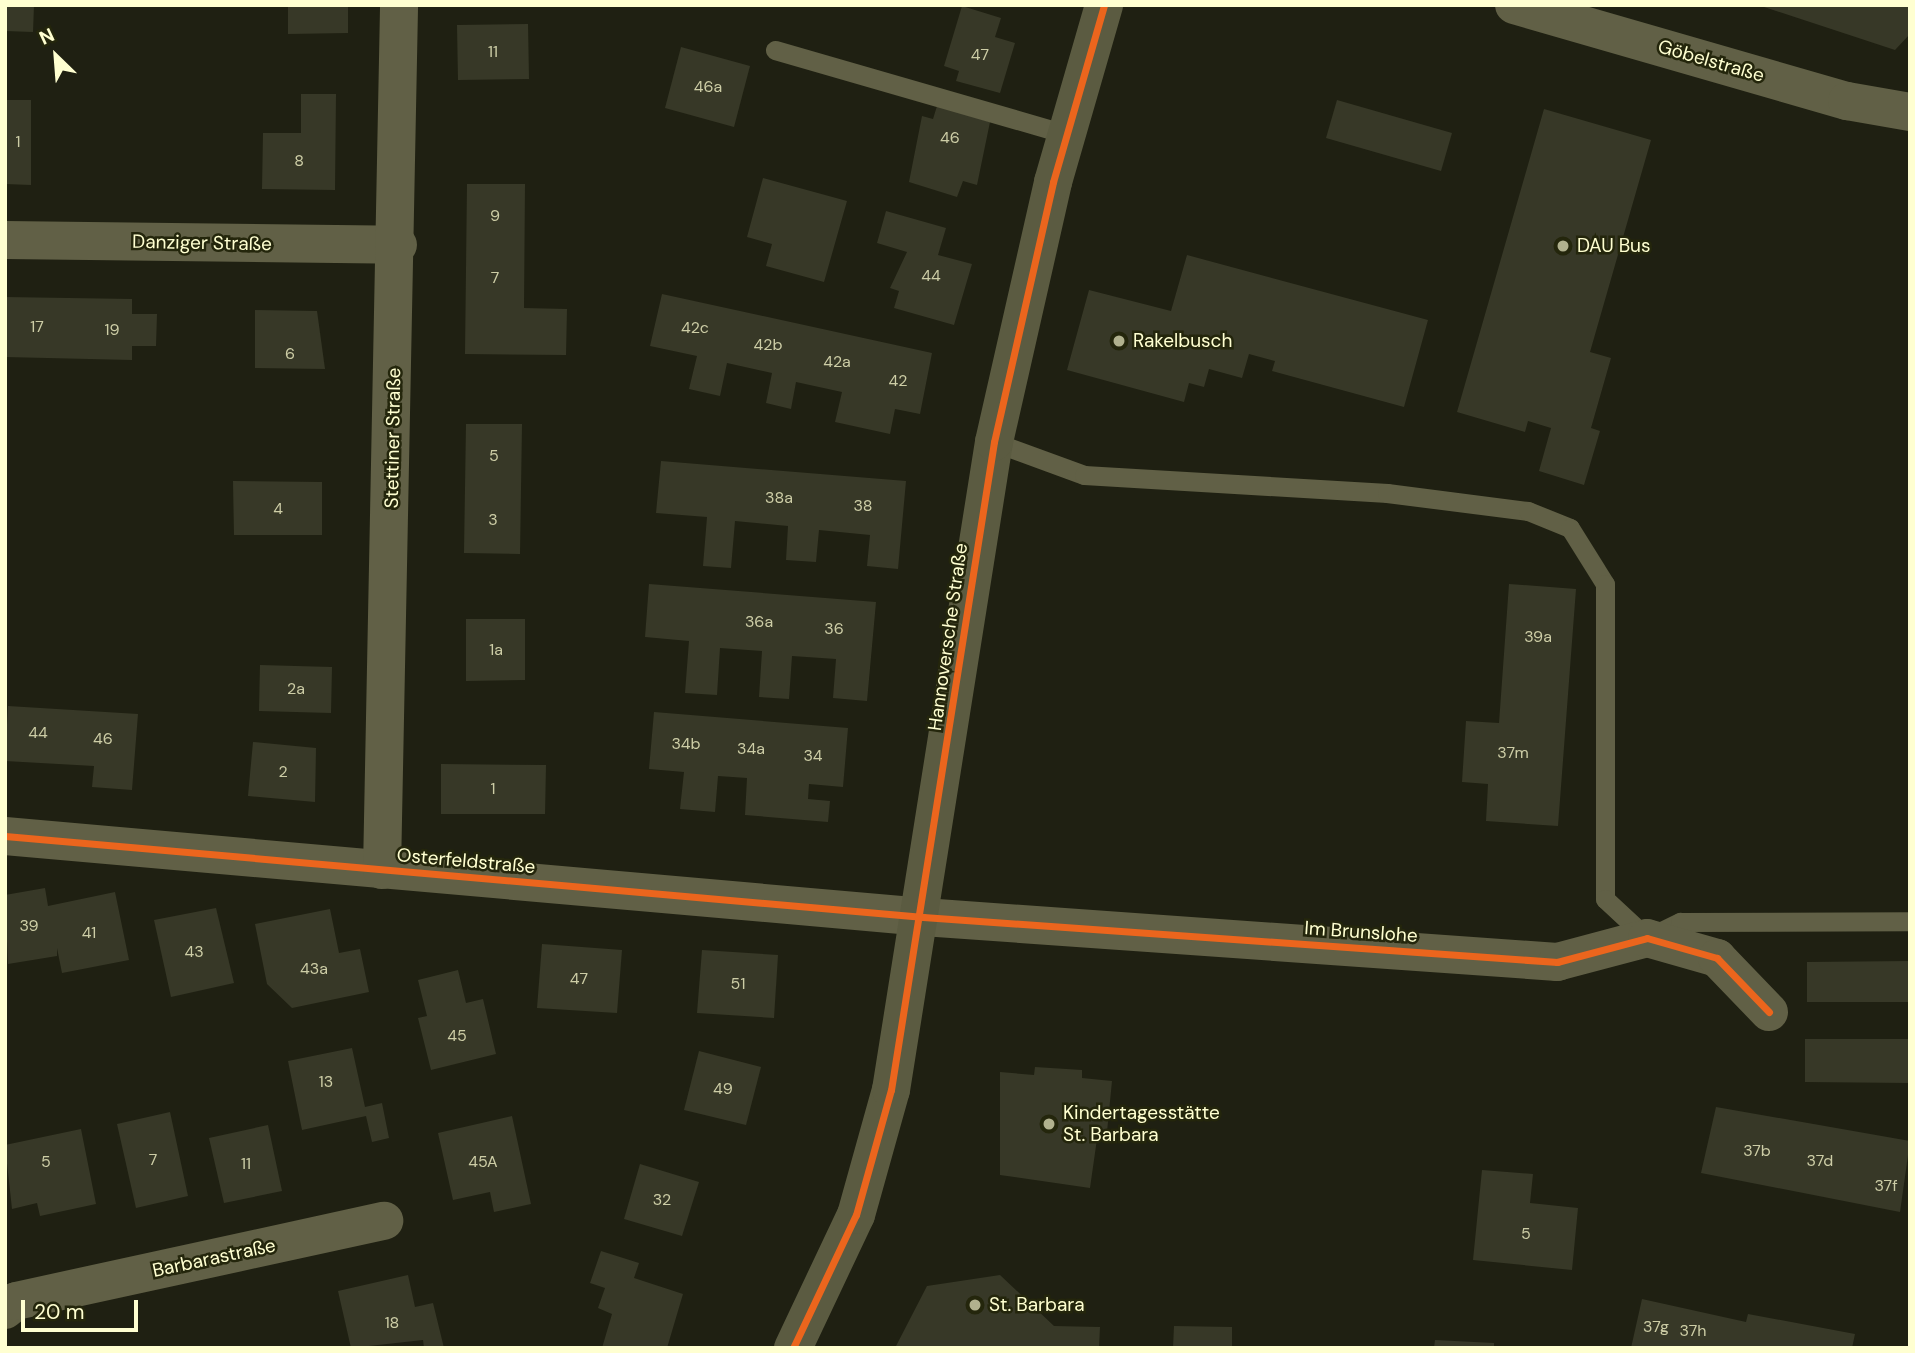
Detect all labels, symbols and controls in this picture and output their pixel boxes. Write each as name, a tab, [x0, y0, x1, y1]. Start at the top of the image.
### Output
north arrow	[21, 21, 91, 91]
text: N	[35, 22, 58, 51]
street label: Göbelstraße	[1655, 35, 1767, 87]
house number: 11	[488, 42, 498, 62]
house number: 47	[971, 45, 989, 65]
house number: 46a	[694, 77, 722, 97]
house number: 46	[940, 128, 960, 148]
house number: 1	[16, 132, 20, 152]
house number: 8	[294, 151, 304, 171]
house number: 9	[490, 206, 500, 226]
street label: Danziger Straße	[132, 230, 272, 256]
place label: DAU Bus	[1577, 235, 1651, 257]
marker: DAU Bus	[1555, 238, 1571, 254]
house number: 44	[921, 266, 941, 286]
house number: 7	[491, 268, 499, 288]
house number: 17	[30, 317, 44, 337]
house number: 42c	[681, 318, 709, 338]
house number: 19	[104, 320, 120, 340]
place label: Rakelbusch	[1133, 330, 1232, 352]
marker: Rakelbusch	[1111, 333, 1127, 349]
house number: 42b	[754, 335, 782, 355]
house number: 6	[285, 344, 295, 364]
house number: 42a	[823, 352, 851, 372]
street label: Stettiner Straße	[380, 367, 406, 509]
house number: 42	[889, 371, 907, 391]
house number: 5	[489, 446, 499, 466]
house number: 38a	[765, 488, 793, 508]
house number: 38	[853, 496, 873, 516]
house number: 4	[273, 499, 283, 519]
house number: 3	[488, 510, 498, 530]
street label: Hannoversche Straße	[924, 542, 972, 732]
house number: 36a	[745, 612, 773, 632]
house number: 36	[824, 619, 844, 639]
house number: 39a	[1524, 627, 1552, 647]
house number: 1a	[489, 640, 503, 660]
house number: 2a	[287, 679, 305, 699]
house number: 44	[28, 723, 48, 743]
house number: 46	[93, 729, 113, 749]
house number: 34b	[671, 734, 701, 754]
house number: 34a	[737, 739, 765, 759]
house number: 37m	[1497, 743, 1529, 763]
house number: 34	[803, 746, 823, 766]
house number: 2	[278, 762, 288, 782]
house number: 1	[491, 779, 495, 799]
street label: Osterfeldstraße	[396, 844, 536, 878]
house number: 39	[19, 916, 39, 936]
street label: Im Brunslohe	[1304, 917, 1418, 947]
house number: 41	[82, 923, 96, 943]
house number: 43	[184, 942, 204, 962]
house number: 43a	[300, 959, 328, 979]
house number: 47	[570, 969, 588, 989]
house number: 51	[731, 974, 745, 994]
house number: 45	[447, 1026, 467, 1046]
house number: 13	[319, 1072, 333, 1092]
house number: 49	[713, 1079, 733, 1099]
place label: Kindertagesstätte St. Barbara	[1063, 1102, 1220, 1146]
marker: Kindertagesstätte St. Barbara	[1041, 1116, 1057, 1132]
house number: 37b	[1743, 1141, 1771, 1161]
house number: 7	[149, 1150, 157, 1170]
house number: 37d	[1807, 1151, 1833, 1171]
house number: 5	[41, 1152, 51, 1172]
house number: 45A	[468, 1152, 498, 1172]
house number: 11	[241, 1154, 251, 1174]
house number: 37f	[1874, 1176, 1898, 1196]
house number: 32	[653, 1190, 671, 1210]
house number: 5	[1521, 1224, 1531, 1244]
street label: Barbarastraße	[150, 1234, 278, 1282]
scale bar	[24, 1286, 142, 1330]
place label: St. Barbara	[989, 1294, 1085, 1316]
marker: St. Barbara	[967, 1297, 983, 1313]
text: 20 m	[34, 1298, 85, 1326]
house number: 18	[385, 1313, 399, 1333]
house number: 37g	[1643, 1317, 1669, 1337]
house number: 37h	[1680, 1321, 1706, 1341]

